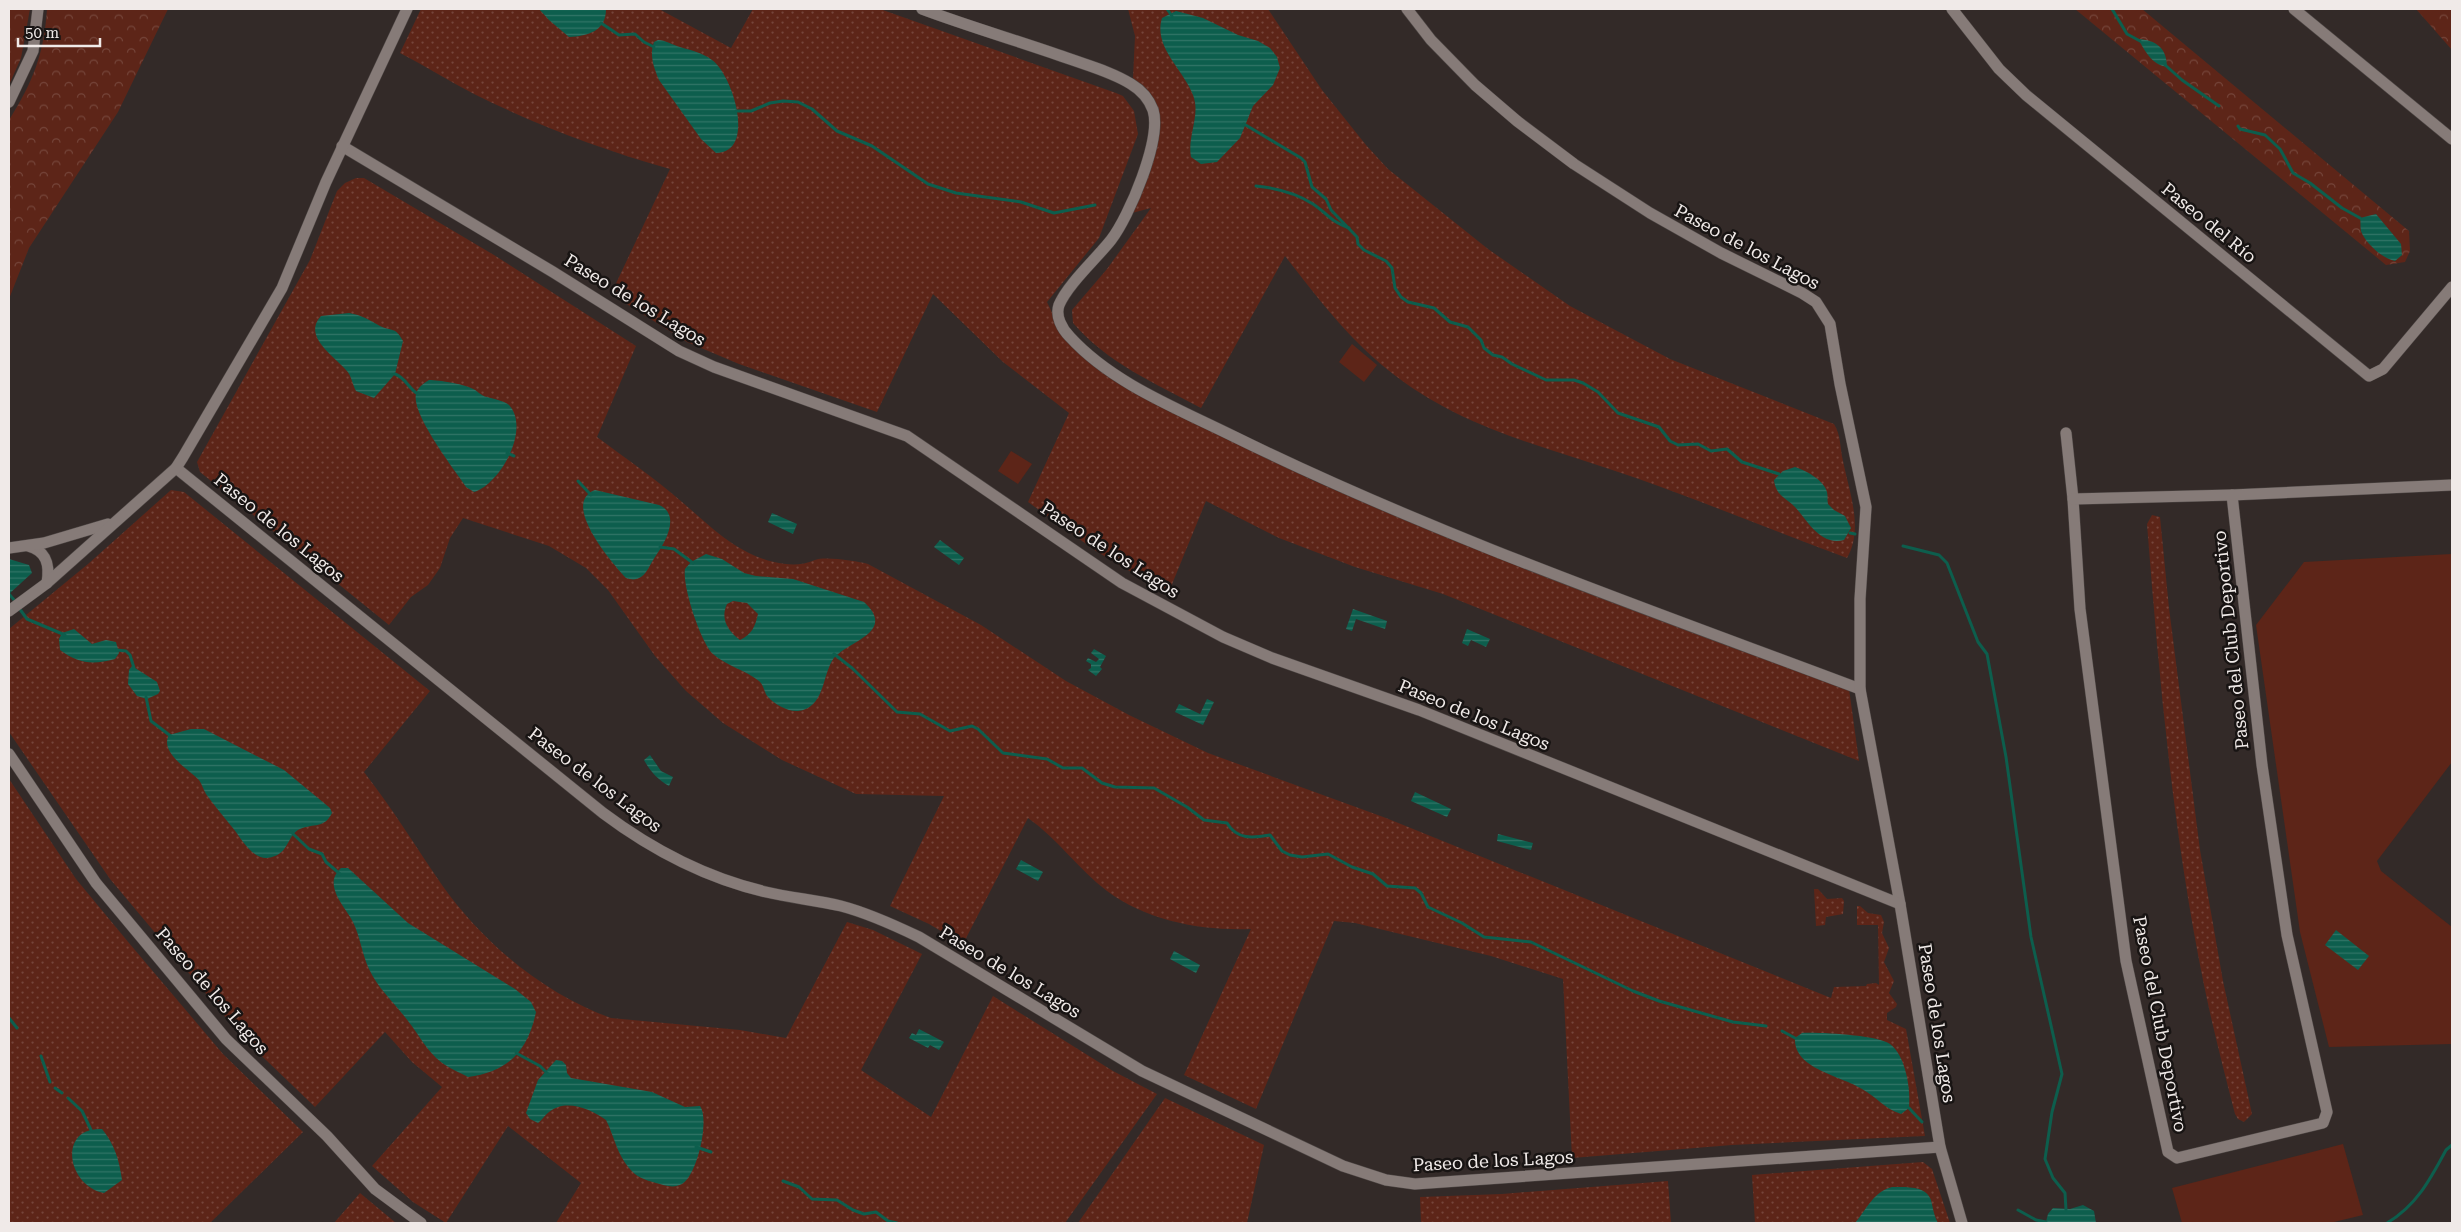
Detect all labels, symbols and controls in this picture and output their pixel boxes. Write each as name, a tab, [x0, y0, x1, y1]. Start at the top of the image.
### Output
scale bar	[18, 15, 100, 47]
text: 50 m	[25, 24, 60, 42]
street label: Paseo del Río	[2158, 178, 2261, 267]
street label: Paseo de los Lagos	[1671, 199, 1823, 294]
street label: Paseo de los Lagos	[561, 249, 710, 350]
street label: Paseo de los Lagos	[210, 469, 348, 586]
street label: Paseo de los Lagos	[1037, 497, 1184, 602]
street label: Paseo del Club Deportivo	[2209, 530, 2252, 751]
street label: Paseo de los Lagos	[1396, 675, 1553, 754]
street label: Paseo de los Lagos	[525, 723, 666, 836]
street label: Paseo del Club Deportivo	[2129, 914, 2192, 1134]
street label: Paseo de los Lagos	[936, 921, 1085, 1022]
street label: Paseo de los Lagos	[152, 923, 273, 1058]
street label: Paseo de los Lagos	[1915, 942, 1960, 1104]
street label: Paseo de los Lagos	[1412, 1146, 1574, 1175]

